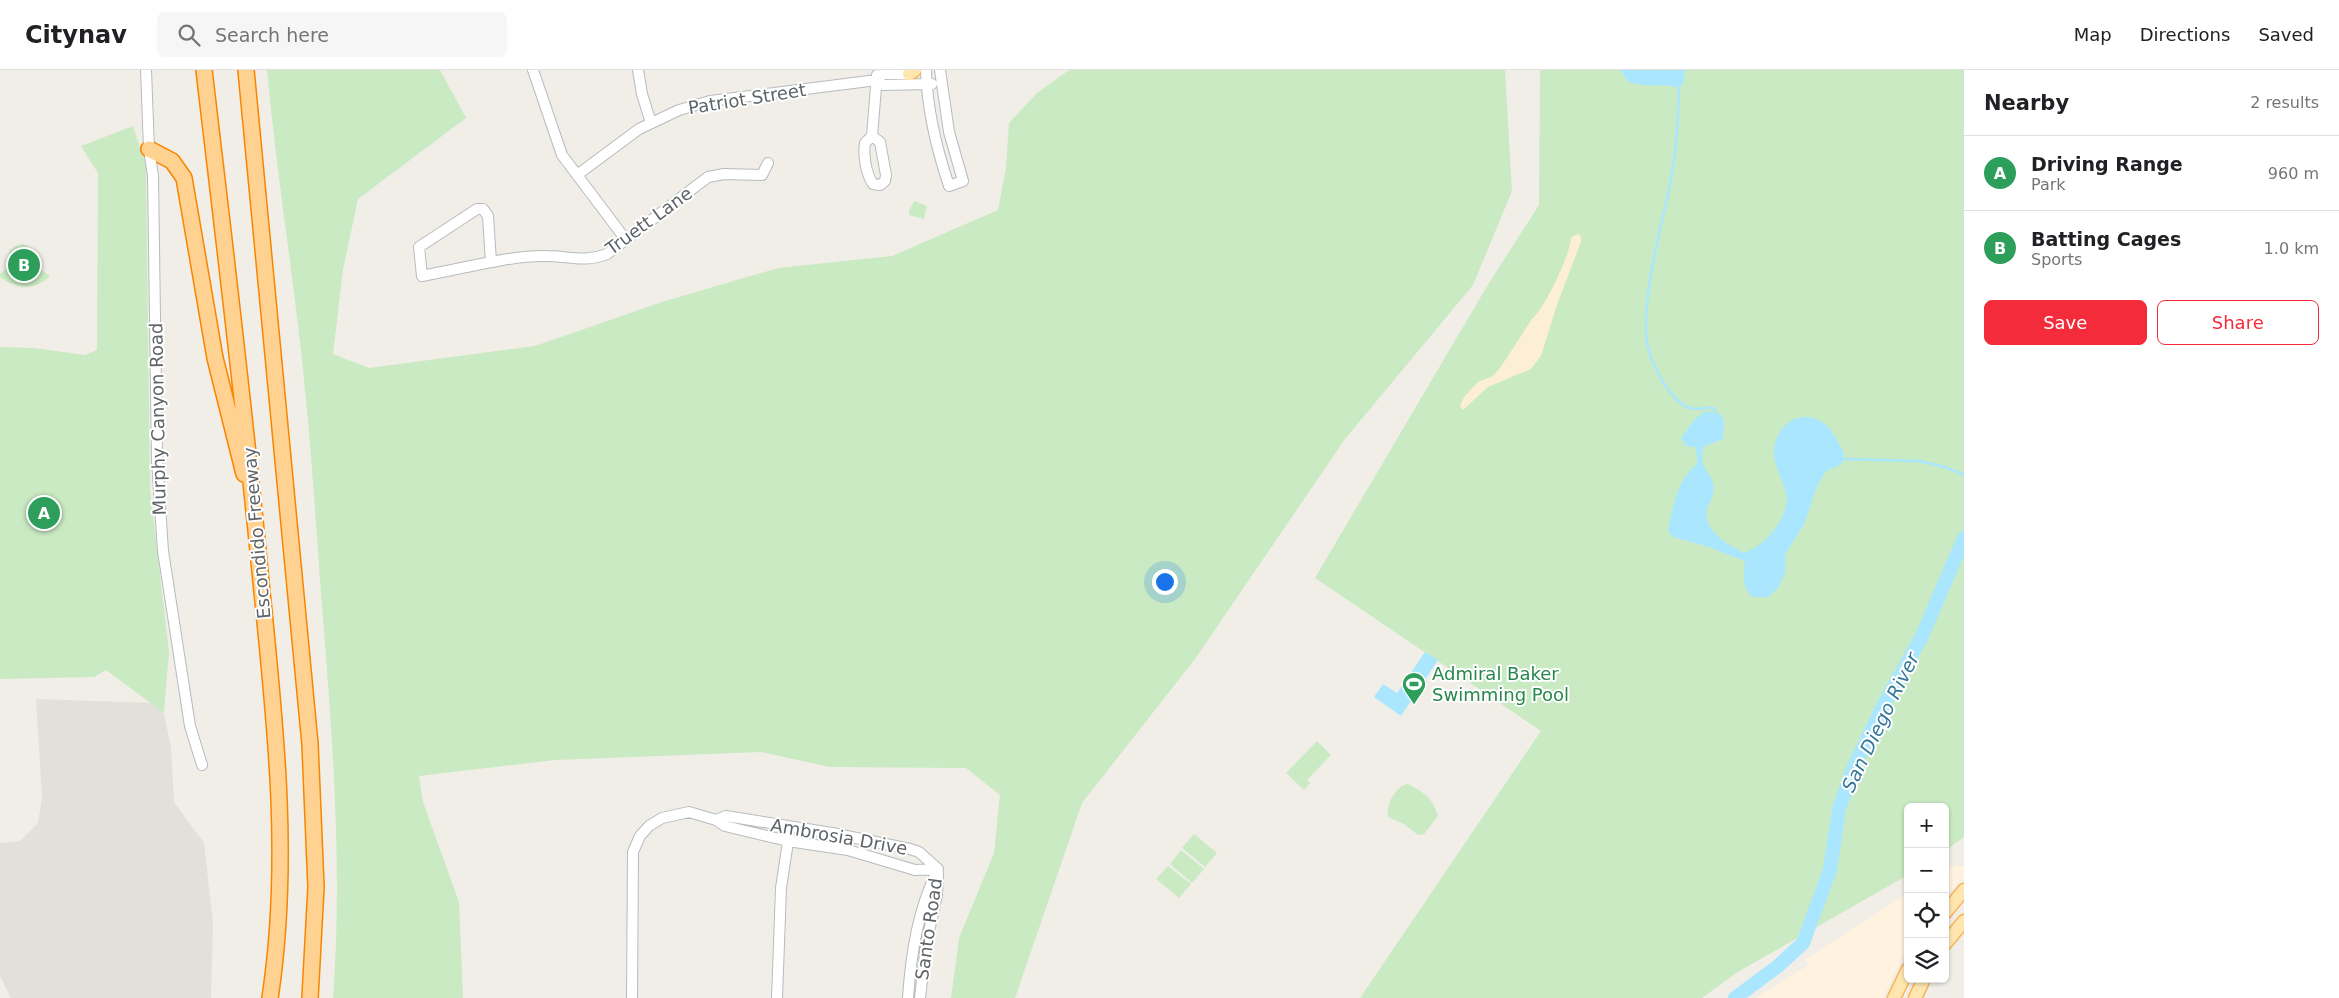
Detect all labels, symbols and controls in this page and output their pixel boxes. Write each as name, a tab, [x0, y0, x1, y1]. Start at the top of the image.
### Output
search box	[157, 12, 507, 57]
text: Citynav	[25, 21, 127, 49]
icon: search	[175, 21, 203, 49]
text: Search here	[215, 24, 329, 46]
text: Map	[2074, 24, 2112, 45]
text: Directions	[2140, 24, 2230, 45]
text: Saved	[2258, 24, 2314, 45]
street label: Patriot Street	[686, 79, 807, 118]
text: Nearby	[1984, 91, 2069, 115]
text: 2 results	[2250, 93, 2319, 112]
text: Driving Range	[2031, 153, 2183, 175]
text: A	[1994, 164, 2006, 183]
text: 960 m	[2268, 164, 2319, 183]
text: Park	[2031, 175, 2066, 194]
street label: Truett Lane	[601, 182, 696, 260]
text: Batting Cages	[2031, 228, 2181, 250]
text: B	[1994, 239, 2006, 258]
text: 1.0 km	[2264, 239, 2319, 258]
pin: B	[8, 246, 40, 284]
text: Sports	[2031, 250, 2082, 269]
button: Save	[1984, 300, 2147, 345]
button: Share	[2157, 300, 2319, 345]
street label: Murphy Canyon Road	[145, 323, 170, 515]
street label: Escondido Freeway	[239, 446, 274, 620]
pin: A	[28, 494, 60, 532]
your location	[1152, 569, 1178, 595]
water label: San Diego River	[1837, 648, 1924, 795]
place label: Admiral Baker Swimming Pool	[1432, 663, 1569, 705]
sports icon: Admiral Baker Swimming Pool	[1401, 671, 1427, 705]
map controls	[1904, 803, 1949, 983]
button: +	[1904, 803, 1949, 848]
street label: Ambrosia Drive	[769, 814, 909, 859]
button: −	[1904, 848, 1949, 893]
street label: Santo Road	[911, 877, 946, 981]
button: locate	[1904, 893, 1949, 938]
button: layers	[1904, 938, 1949, 983]

